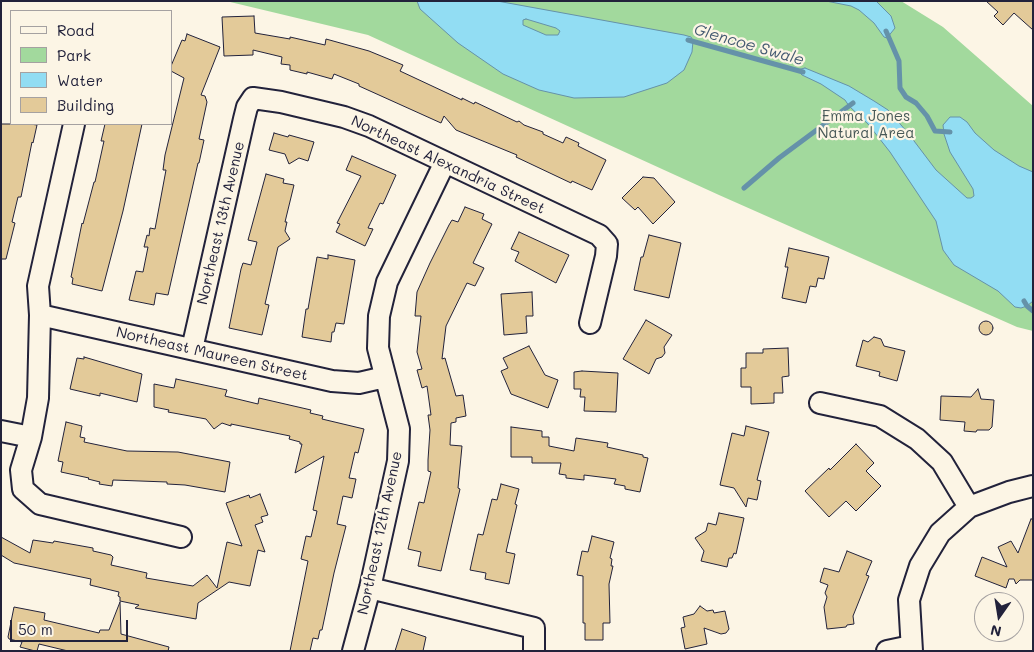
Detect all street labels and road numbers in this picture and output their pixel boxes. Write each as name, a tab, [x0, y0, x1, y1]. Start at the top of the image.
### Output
street label: Northeast Alexandria Street	[348, 112, 548, 218]
street label: Northeast 13th Avenue	[193, 140, 249, 306]
street label: Northeast Maureen Street	[114, 323, 310, 385]
street label: Northeast 12th Avenue	[354, 450, 406, 616]

